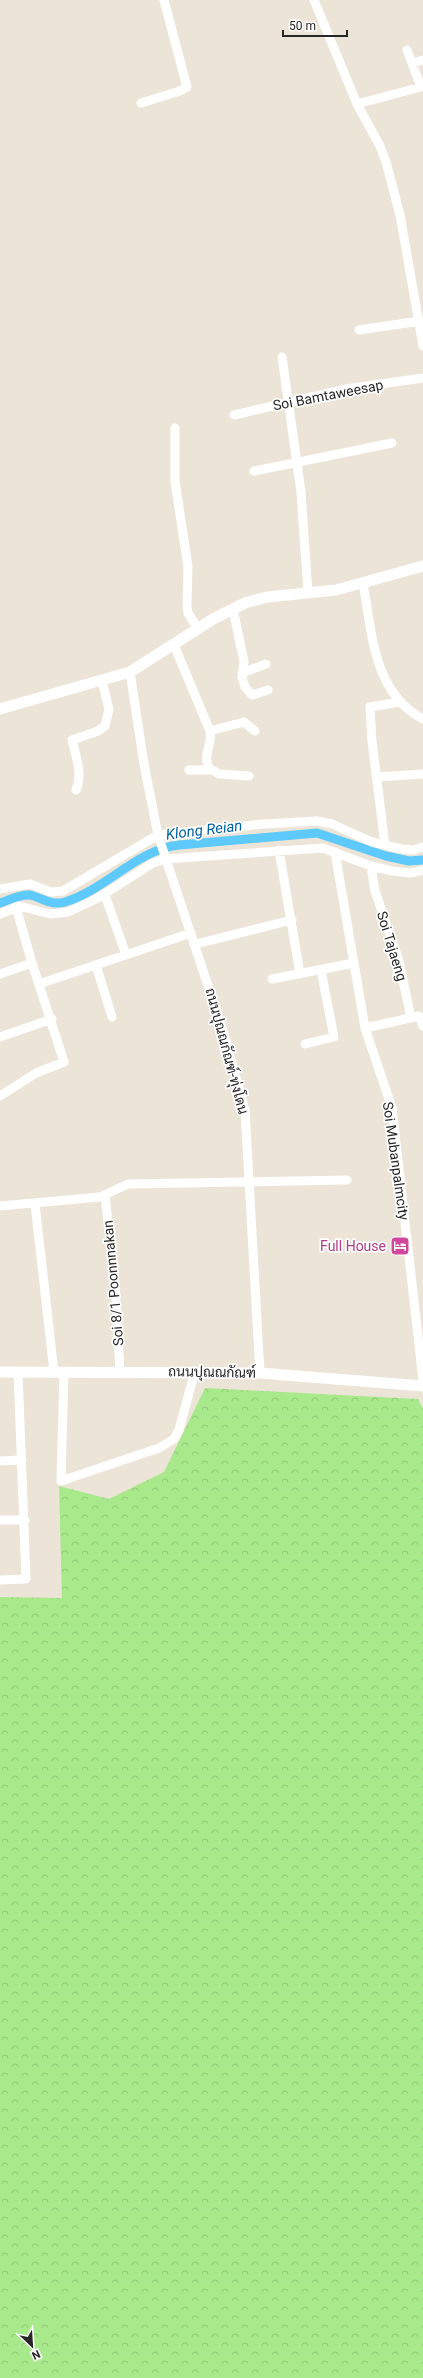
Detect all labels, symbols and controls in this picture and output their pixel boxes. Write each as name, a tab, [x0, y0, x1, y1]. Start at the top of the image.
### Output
scale bar	[283, 12, 347, 38]
text: 50 m	[289, 19, 316, 33]
street label: Soi Bamtaweesap	[271, 376, 385, 414]
water label: Klong Reian	[165, 816, 243, 844]
street label: Soi Tajaeng	[374, 909, 410, 983]
street label: ถนนปุณณกัณฑ์-ทุ่งโดน	[201, 986, 253, 1116]
street label: Soi Mubanpalmcity	[380, 1101, 412, 1222]
street label: Soi 8/1 Poonnnakan	[100, 1219, 126, 1347]
hotel icon: Full House	[389, 1235, 411, 1257]
place label: Full House	[320, 1238, 386, 1254]
street label: ถนนปุณณกัณฑ์	[168, 1362, 256, 1383]
north arrow	[12, 2326, 52, 2366]
text: N	[30, 2347, 42, 2362]

